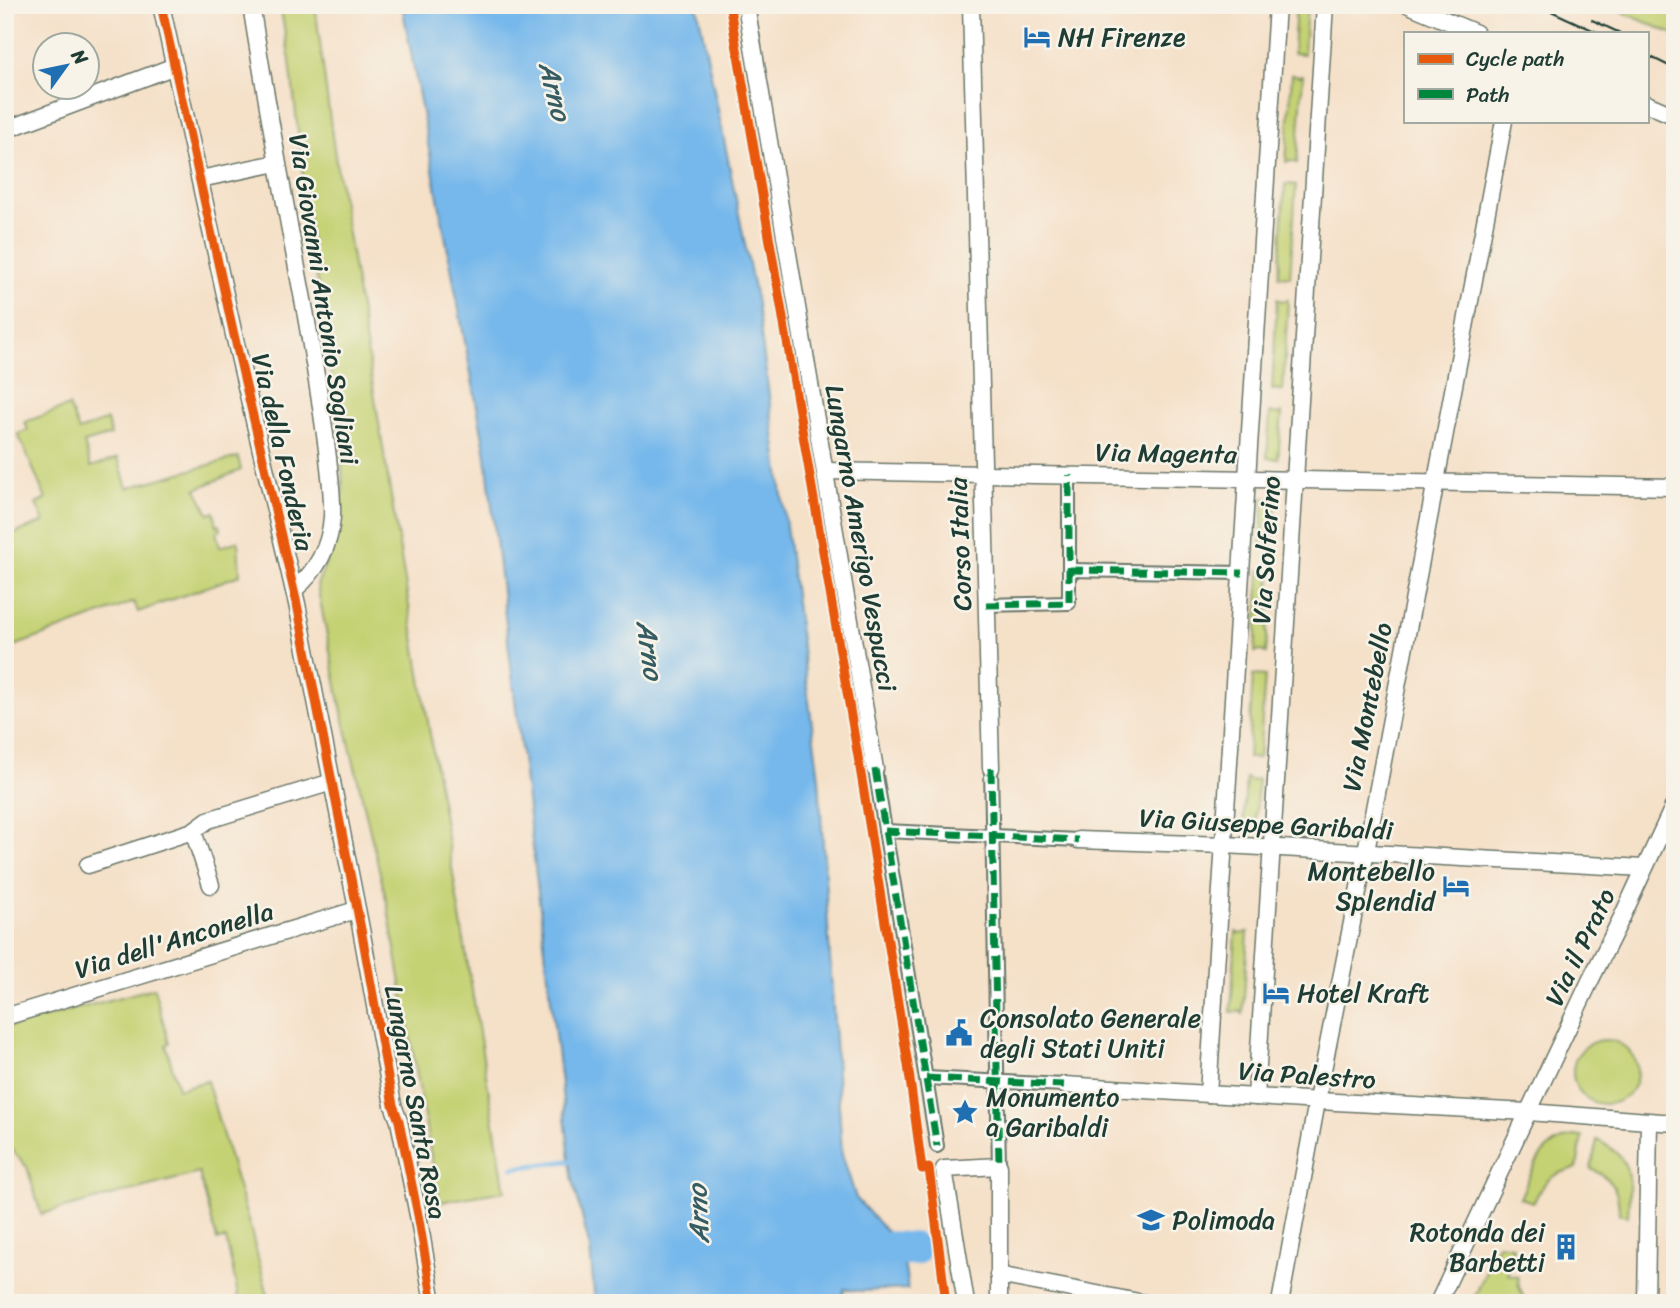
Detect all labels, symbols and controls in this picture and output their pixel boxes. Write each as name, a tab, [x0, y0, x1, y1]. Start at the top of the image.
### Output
place label: NH Firenze	[1058, 14, 1186, 60]
hotel icon: NH Firenze	[1022, 22, 1052, 52]
north arrow	[32, 32, 102, 102]
legend	[1404, 32, 1648, 122]
text: Cycle path	[1466, 40, 1565, 78]
text: N	[62, 42, 98, 72]
water label: Arno	[524, 55, 587, 128]
text: Path	[1466, 76, 1509, 114]
street label: Via Giovanni Antonio Sogliani	[275, 130, 373, 469]
street label: Via della Fonderia	[238, 349, 328, 556]
street label: Lungarno Amerigo Vespucci	[811, 381, 911, 696]
street label: Via Magenta	[1095, 429, 1238, 477]
street label: Via Solferino	[1238, 474, 1294, 626]
street label: Corso Italia	[935, 476, 985, 612]
water label: Arno	[621, 616, 679, 685]
street label: Via Montebello	[1328, 618, 1406, 795]
street label: Via Giuseppe Garibaldi	[1138, 794, 1395, 854]
place label: Montebello Splendid	[1307, 848, 1437, 924]
hotel icon: Montebello Splendid	[1441, 871, 1471, 901]
street label: Via il Prato	[1531, 880, 1629, 1014]
street label: Via dell'Anconella	[69, 888, 279, 992]
place label: Hotel Kraft	[1297, 970, 1429, 1016]
hotel icon: Hotel Kraft	[1261, 978, 1291, 1008]
street label: Lungarno Santa Rosa	[371, 981, 461, 1223]
place label: Consolato Generale degli Stati Uniti	[980, 995, 1201, 1071]
public building icon: Consolato Generale degli Stati Uniti	[944, 1018, 974, 1048]
street label: Via Palestro	[1237, 1047, 1377, 1103]
place label: Monumento a Garibaldi	[986, 1074, 1120, 1150]
place icon: Monumento a Garibaldi	[950, 1097, 980, 1127]
water label: Arno	[672, 1180, 724, 1246]
place label: Polimoda	[1172, 1197, 1275, 1243]
school or university icon: Polimoda	[1136, 1205, 1166, 1235]
place label: Rotonda dei Barbetti	[1410, 1209, 1546, 1285]
building icon: Rotonda dei Barbetti	[1551, 1232, 1581, 1262]

